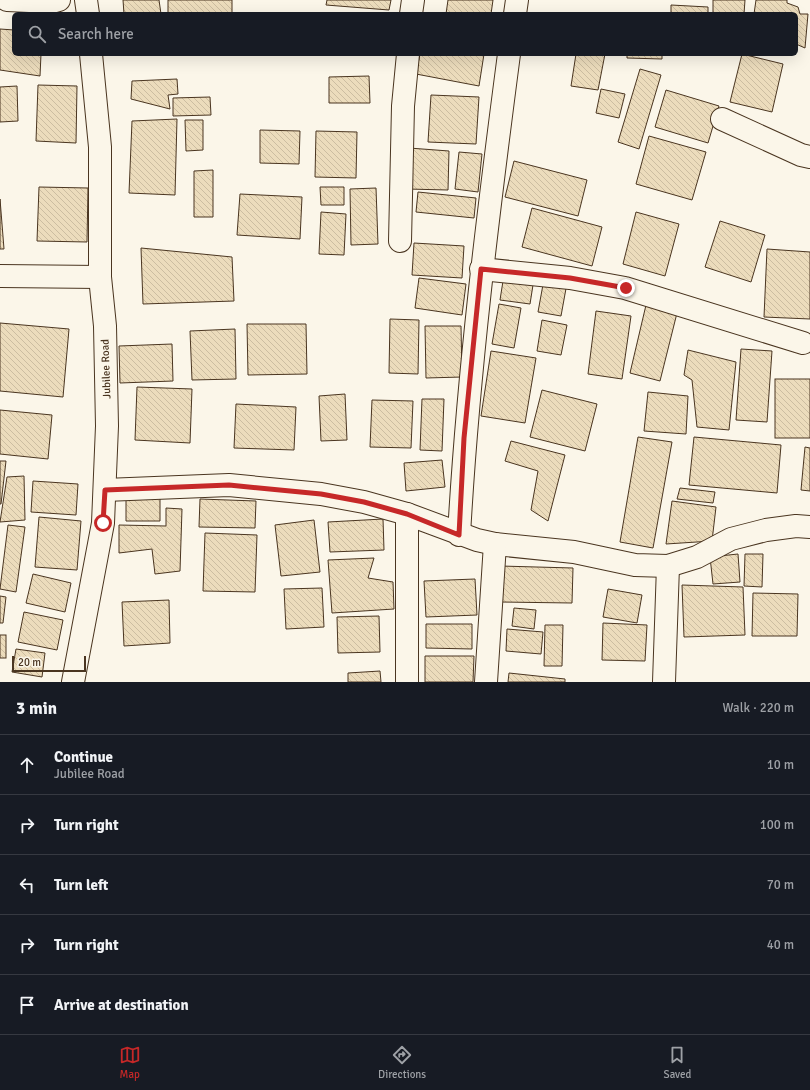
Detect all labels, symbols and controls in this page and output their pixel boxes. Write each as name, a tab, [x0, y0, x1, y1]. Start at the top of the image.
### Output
search box	[12, 12, 798, 56]
icon: search	[26, 23, 48, 45]
text: Search here	[58, 25, 134, 43]
route end	[617, 279, 635, 297]
street label: Jubilee Road	[98, 339, 114, 399]
route start	[94, 514, 112, 532]
scale bar	[12, 654, 86, 673]
text: 20 m	[18, 656, 41, 669]
text: 3 min	[16, 698, 57, 719]
text: Walk · 220 m	[723, 700, 794, 716]
text: Continue	[54, 748, 113, 766]
icon: ahead	[16, 754, 38, 776]
text: 10 m	[767, 757, 794, 773]
text: Jubilee Road	[54, 766, 125, 782]
icon: right	[16, 814, 38, 836]
text: Turn right	[54, 816, 119, 834]
text: 100 m	[760, 817, 794, 833]
icon: left	[16, 874, 38, 896]
text: Turn left	[54, 876, 108, 894]
text: 70 m	[767, 877, 794, 893]
icon: right	[16, 934, 38, 956]
text: Turn right	[54, 936, 119, 954]
text: 40 m	[767, 937, 794, 953]
icon: arrive	[16, 994, 38, 1016]
text: Arrive at destination	[54, 996, 189, 1014]
tab: Map	[119, 1044, 141, 1081]
tab: Directions	[378, 1044, 426, 1081]
tab: Saved	[664, 1044, 691, 1081]

